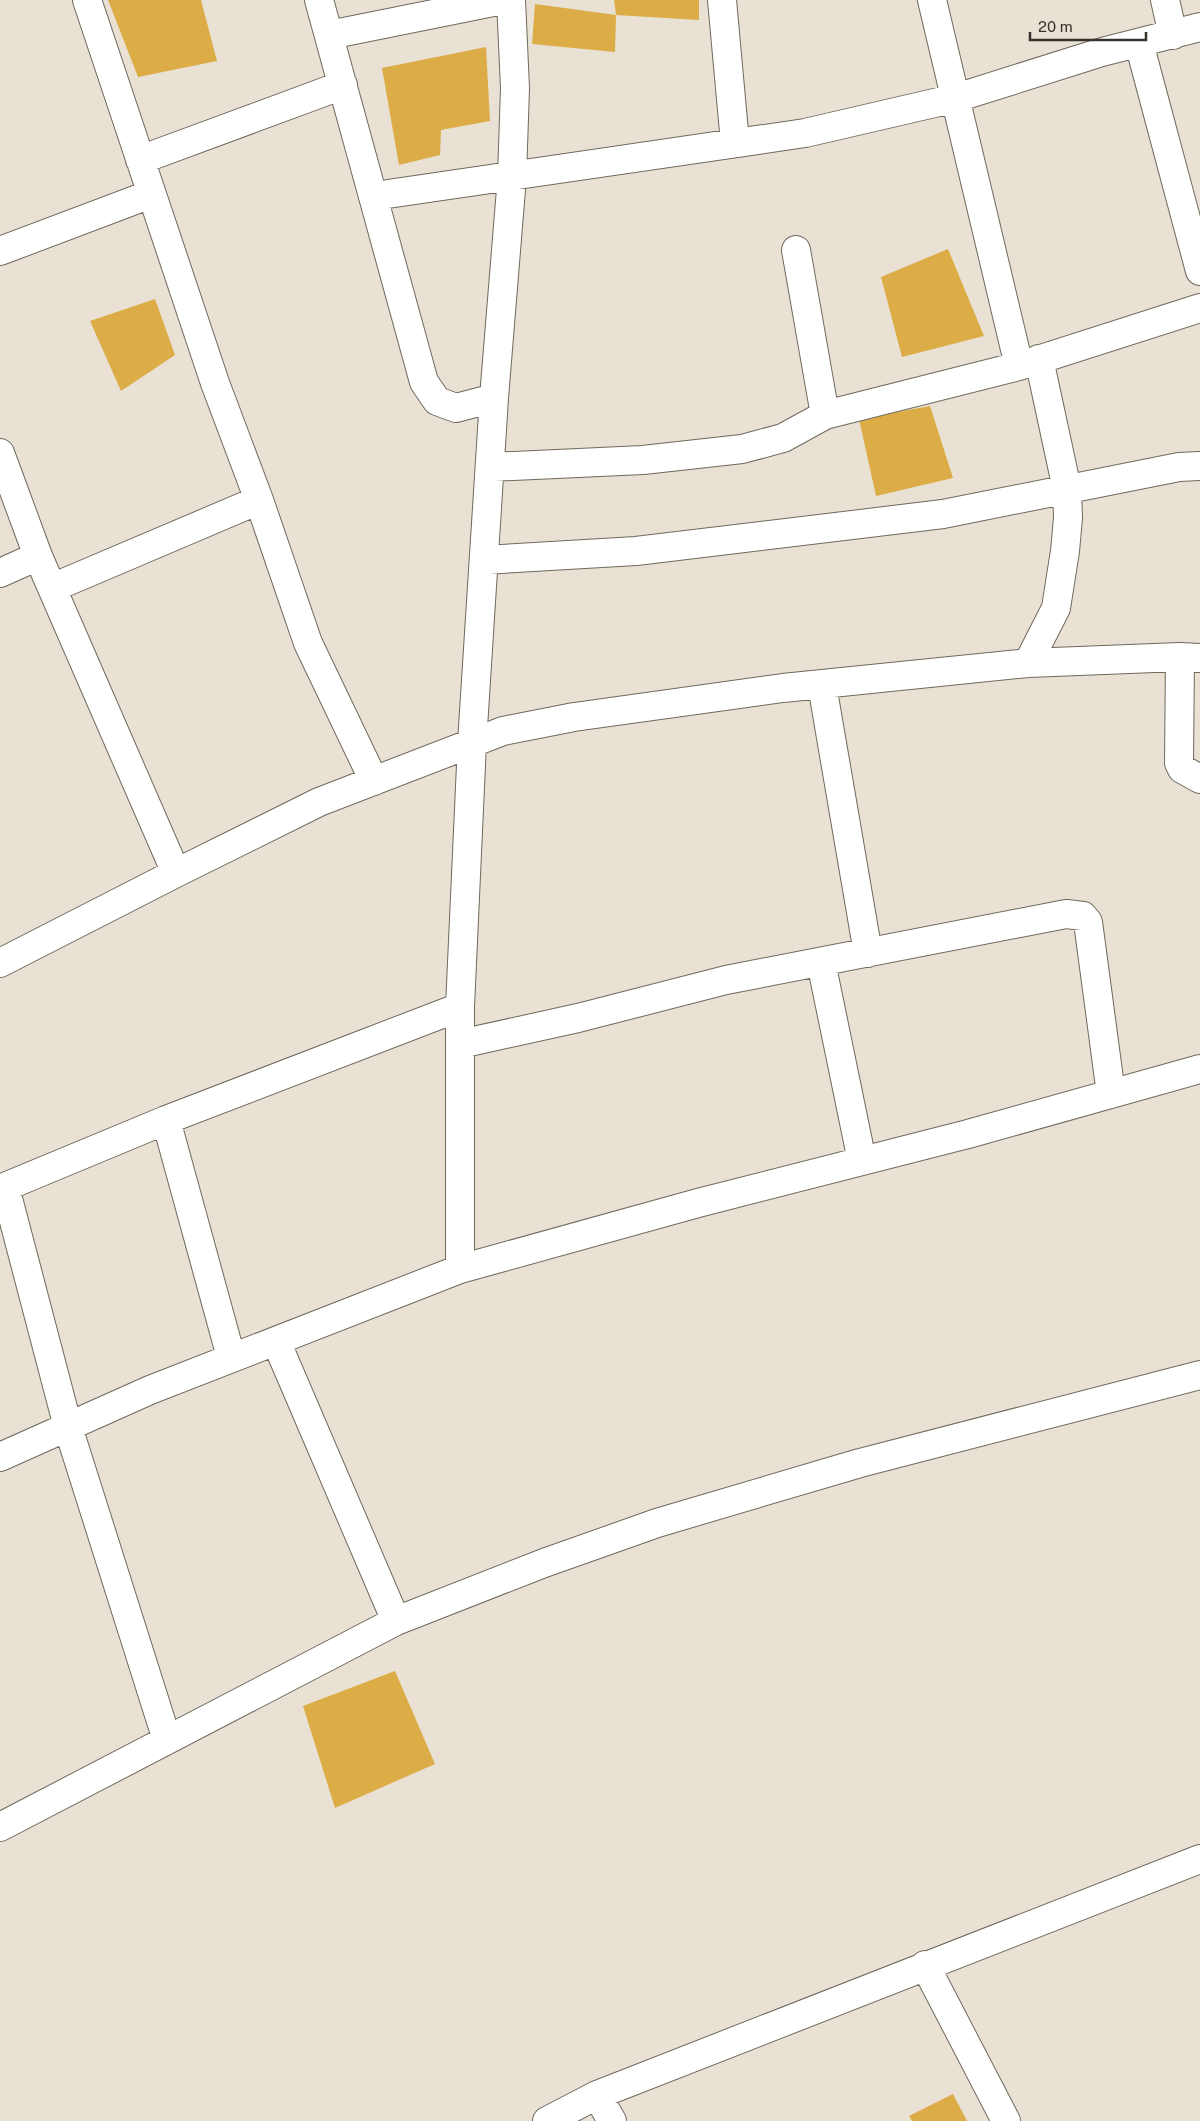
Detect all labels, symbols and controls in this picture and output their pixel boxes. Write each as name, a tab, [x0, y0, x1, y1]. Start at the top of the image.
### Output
scale bar	[1030, 10, 1146, 42]
text: 20 m	[1038, 18, 1073, 35]

